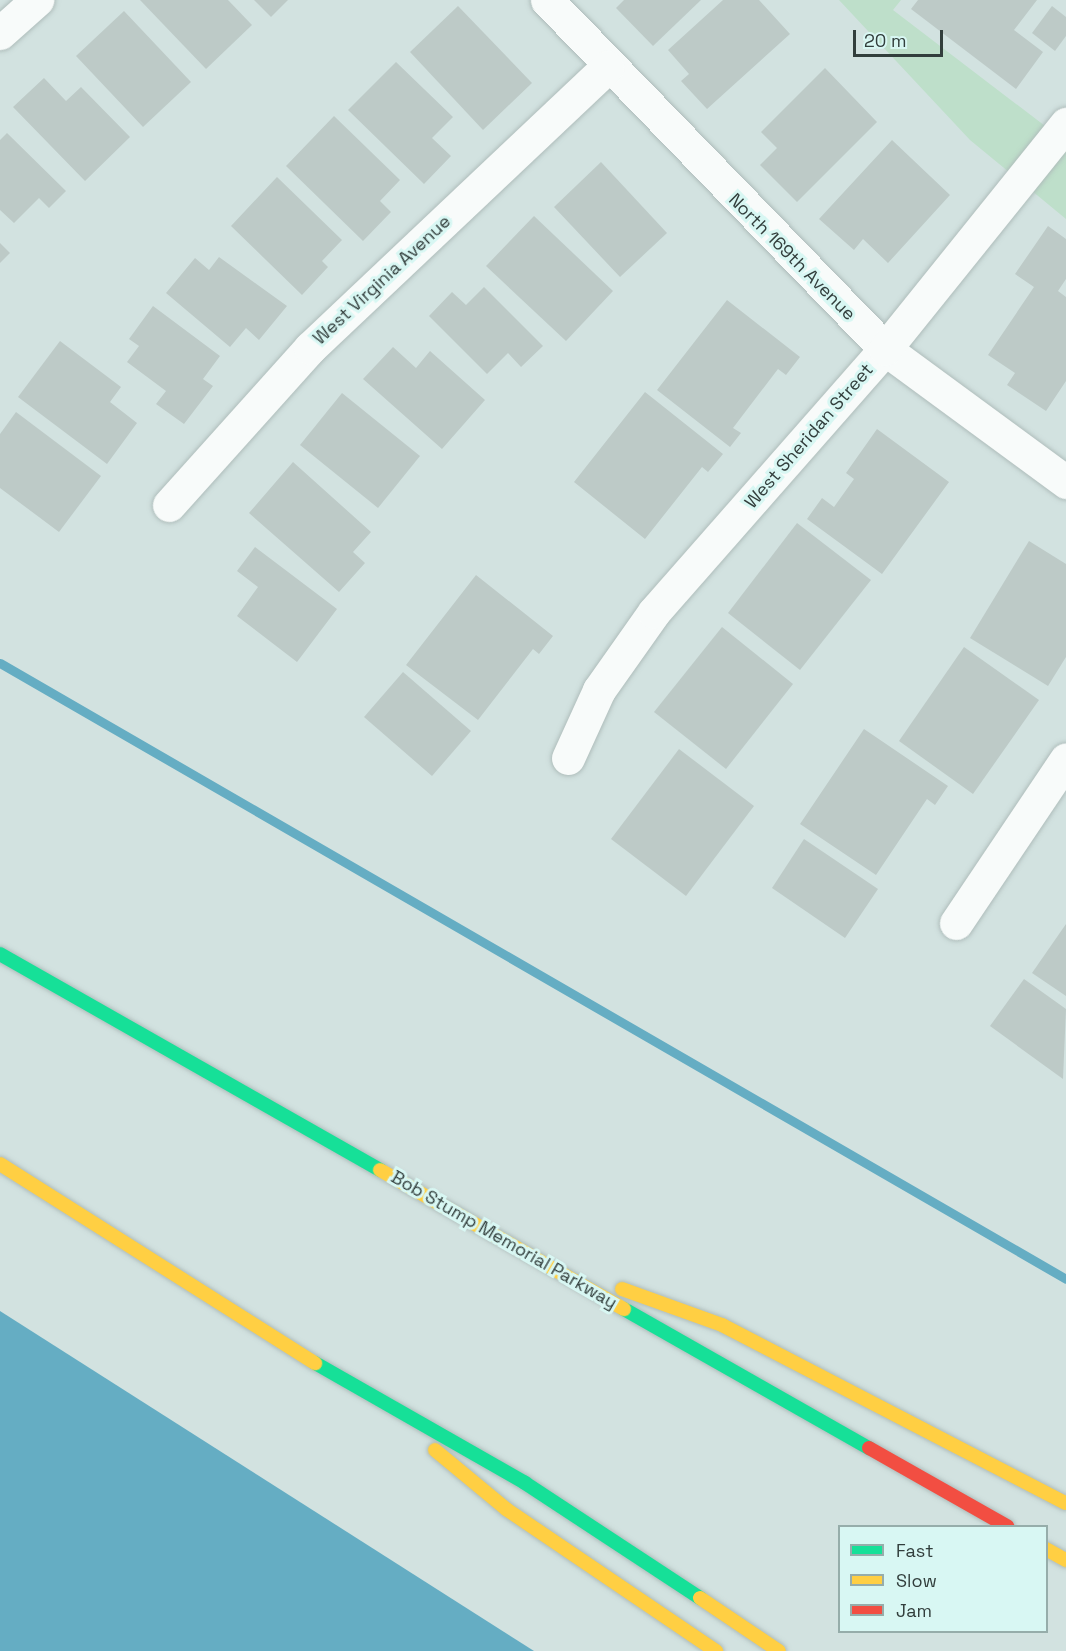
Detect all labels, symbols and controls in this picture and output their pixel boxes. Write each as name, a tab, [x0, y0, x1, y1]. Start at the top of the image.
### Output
scale bar	[856, 18, 946, 56]
text: 20 m	[864, 29, 907, 52]
street label: North 169th Avenue	[724, 189, 860, 325]
street label: West Virginia Avenue	[309, 211, 455, 349]
street label: West Sheridan Street	[740, 359, 878, 513]
street label: Bob Stump Memorial Parkway	[387, 1166, 621, 1314]
legend	[838, 1525, 1048, 1633]
text: Fast	[896, 1539, 933, 1562]
text: Slow	[896, 1569, 937, 1592]
text: Jam	[896, 1599, 932, 1622]

